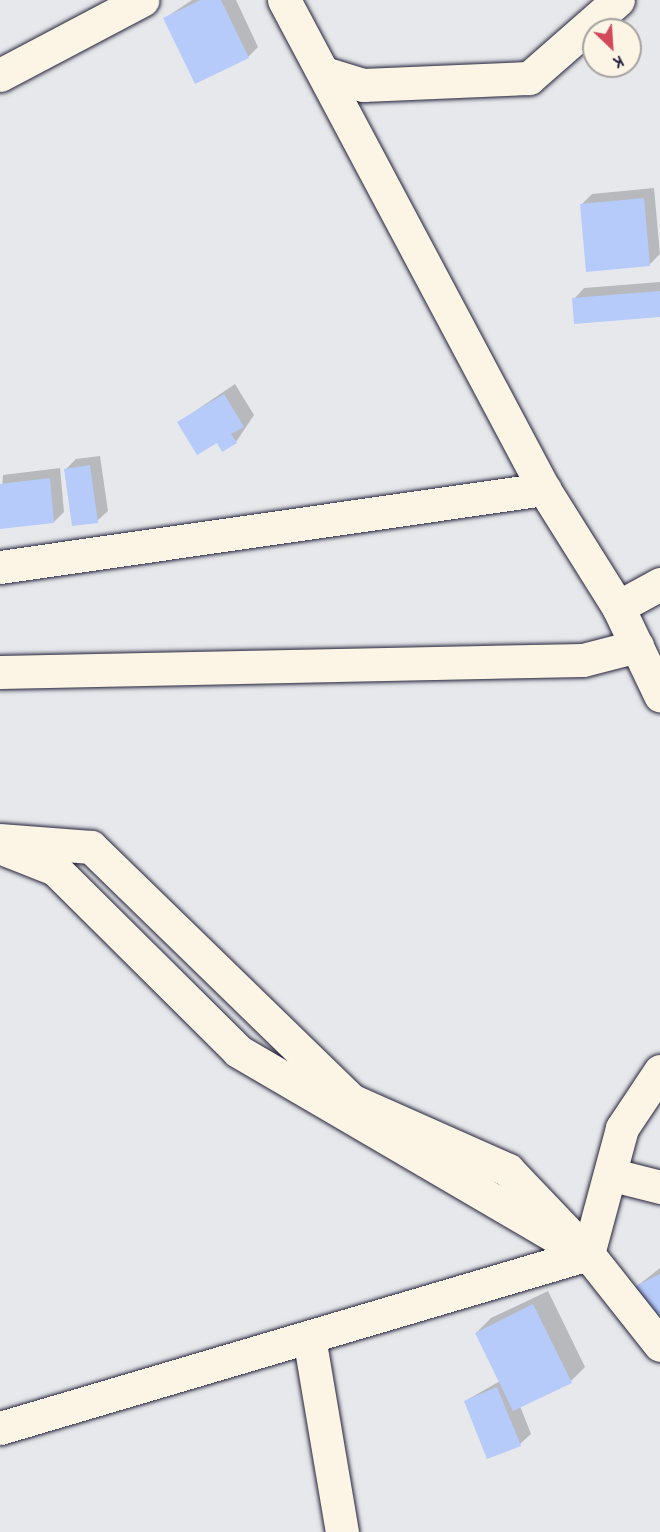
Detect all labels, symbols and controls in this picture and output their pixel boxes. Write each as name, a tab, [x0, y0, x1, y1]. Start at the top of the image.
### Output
north arrow	[582, 18, 642, 78]
text: K	[610, 51, 627, 74]

